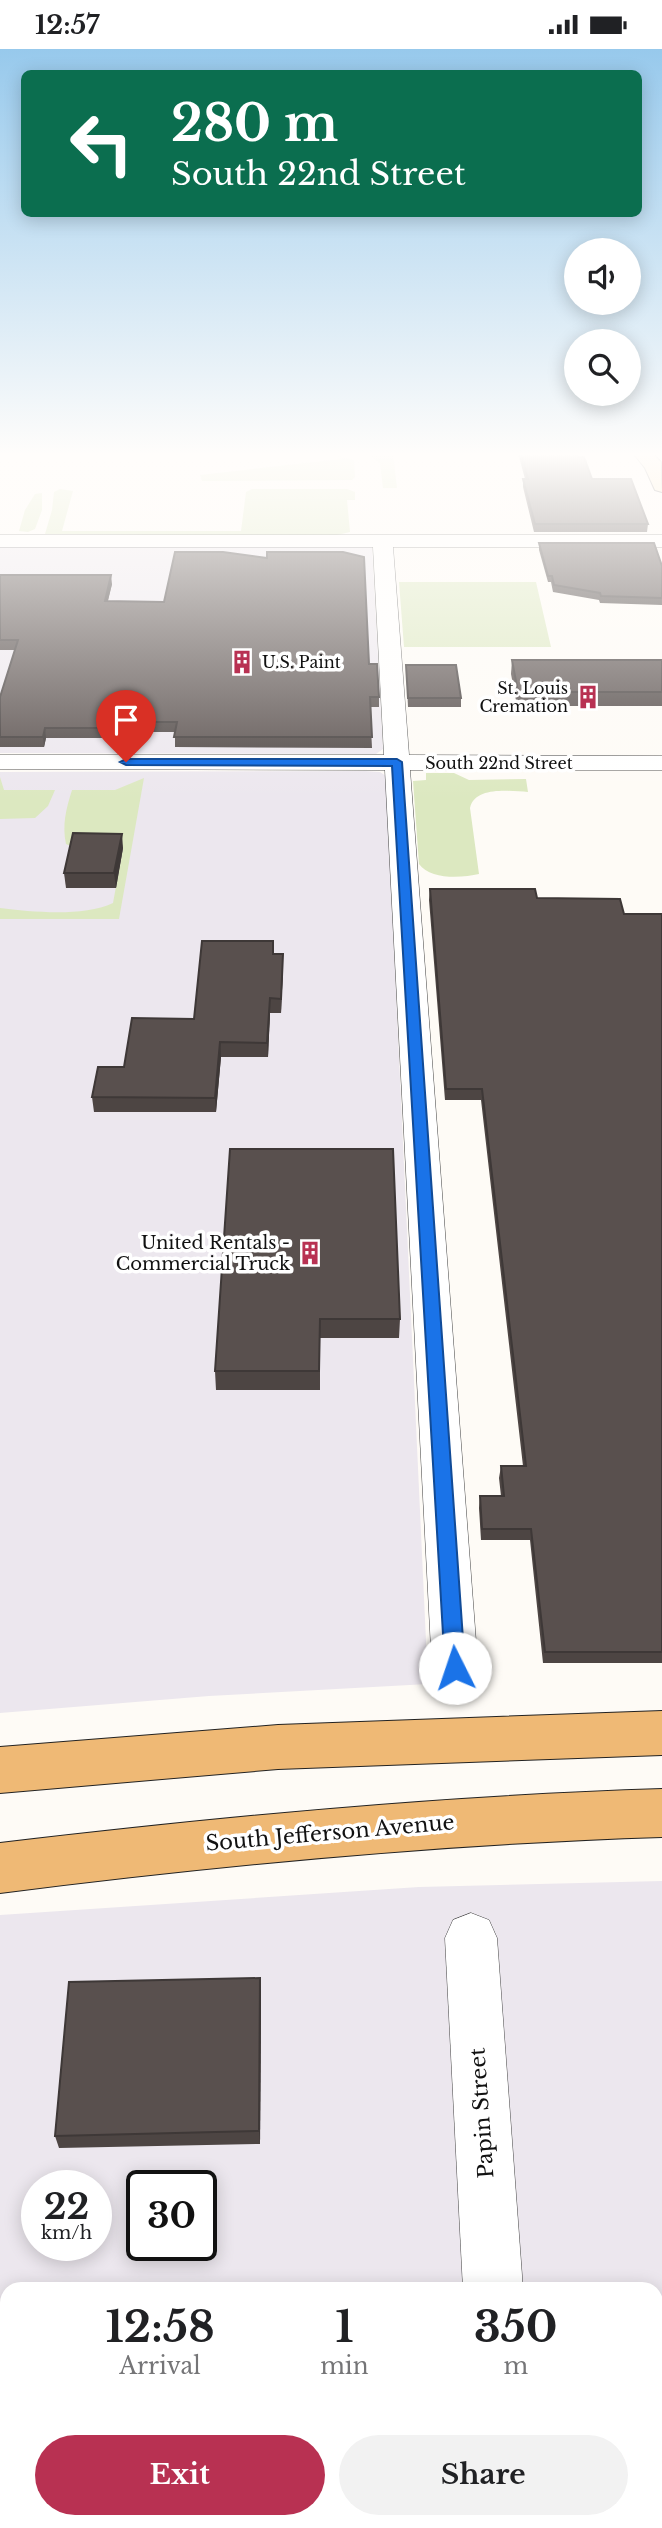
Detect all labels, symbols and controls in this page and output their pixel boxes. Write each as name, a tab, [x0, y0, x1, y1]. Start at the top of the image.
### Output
text: 12:57	[35, 9, 100, 41]
text: 280 m	[171, 93, 338, 154]
icon: left	[56, 98, 147, 189]
text: South 22nd Street	[171, 154, 466, 194]
map controls	[564, 238, 641, 406]
button: sound	[564, 238, 641, 315]
button: search	[564, 329, 641, 406]
building icon: U.S. Paint	[228, 648, 256, 676]
place label: U.S. Paint	[262, 652, 341, 672]
place label: St. Louis Cremation	[480, 678, 568, 716]
building icon: St. Louis Cremation	[574, 683, 602, 711]
pin	[96, 690, 156, 762]
icon: arrive	[107, 701, 145, 739]
street label: South 22nd Street	[425, 753, 573, 773]
place label: United Rentals - Commercial Truck	[116, 1232, 290, 1275]
building icon: United Rentals - Commercial Truck	[296, 1239, 324, 1267]
position arrow	[418, 1631, 492, 1705]
street label: South Jefferson Avenue	[205, 1809, 455, 1857]
street label: Papin Street	[464, 2047, 500, 2179]
speed limit sign: 30	[126, 2170, 217, 2261]
text: 22	[44, 2185, 89, 2228]
text: km/h	[41, 2222, 92, 2244]
text: 12:58	[105, 2301, 215, 2353]
text: 1	[335, 2301, 354, 2353]
text: 350	[474, 2301, 558, 2353]
text: Arrival	[119, 2352, 201, 2380]
text: min	[320, 2352, 369, 2380]
text: m	[503, 2352, 528, 2380]
button: Exit	[35, 2435, 325, 2515]
button: Share	[339, 2435, 628, 2515]

